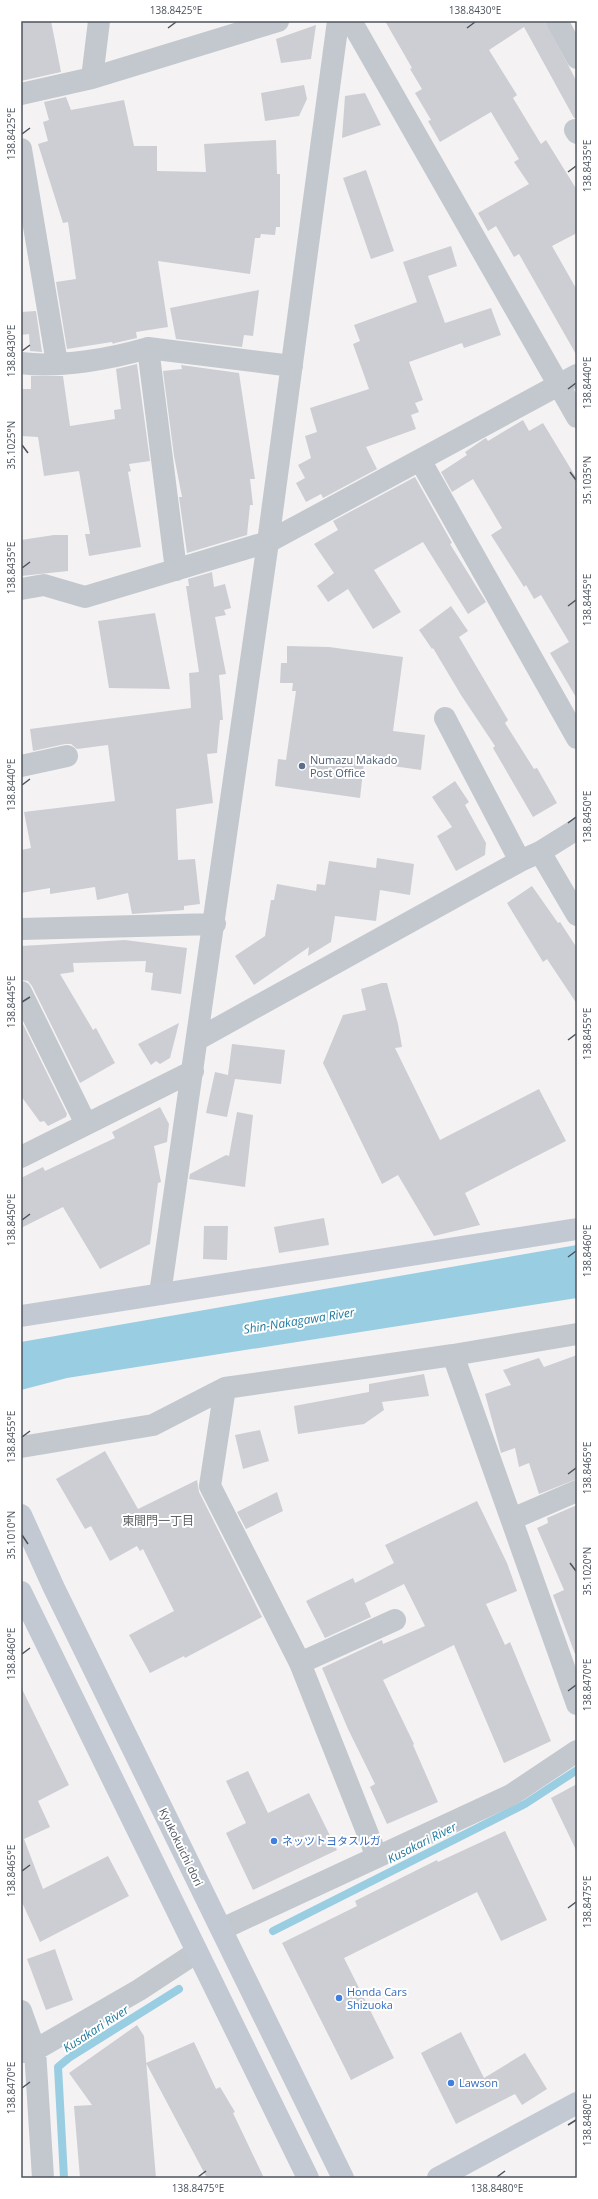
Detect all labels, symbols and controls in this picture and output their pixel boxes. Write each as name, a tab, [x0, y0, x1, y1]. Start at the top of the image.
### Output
text: 138.8425°E	[150, 3, 202, 17]
text: 138.8430°E	[449, 3, 501, 17]
text: 138.8425°E	[4, 108, 18, 160]
text: 138.8435°E	[580, 140, 594, 192]
text: 138.8430°E	[4, 325, 18, 377]
text: 138.8440°E	[580, 357, 594, 409]
text: 35.1025°N	[4, 421, 18, 469]
text: 35.1035°N	[580, 456, 594, 504]
text: 138.8435°E	[4, 542, 18, 594]
text: 138.8445°E	[580, 574, 594, 626]
place label: Numazu Makado Post Office	[310, 752, 398, 780]
text: 138.8440°E	[4, 759, 18, 811]
marker: Numazu Makado Post Office	[297, 761, 307, 771]
text: 138.8450°E	[580, 791, 594, 843]
text: 138.8445°E	[4, 976, 18, 1028]
text: 138.8455°E	[580, 1008, 594, 1060]
text: 138.8450°E	[4, 1194, 18, 1246]
text: 138.8460°E	[580, 1225, 594, 1277]
water label: Shin-Nakagawa River	[242, 1303, 357, 1338]
text: 138.8455°E	[4, 1411, 18, 1463]
text: 138.8465°E	[580, 1442, 594, 1494]
text: 35.1010°N	[4, 1511, 18, 1559]
district label: 東間門一丁目	[122, 1512, 194, 1529]
text: 35.1020°N	[580, 1547, 594, 1595]
text: 138.8460°E	[4, 1628, 18, 1680]
text: 138.8470°E	[580, 1659, 594, 1711]
street label: Kyukokuichi dori	[156, 1805, 207, 1888]
water label: Kusakari River	[384, 1817, 460, 1867]
place label: ネッツトヨタスルガ	[282, 1833, 381, 1848]
marker: ネッツトヨタスルガ	[269, 1836, 279, 1846]
text: 138.8465°E	[4, 1845, 18, 1897]
text: 138.8475°E	[580, 1876, 594, 1928]
place label: Honda Cars Shizuoka	[347, 1984, 407, 2012]
marker: Honda Cars Shizuoka	[334, 1993, 344, 2003]
water label: Kusakari River	[60, 2000, 133, 2056]
text: 138.8470°E	[4, 2062, 18, 2114]
place label: Lawson	[459, 2075, 498, 2090]
marker: Lawson	[446, 2078, 456, 2088]
text: 138.8480°E	[580, 2094, 594, 2146]
text: 138.8475°E	[172, 2181, 224, 2195]
text: 138.8480°E	[471, 2181, 523, 2195]

